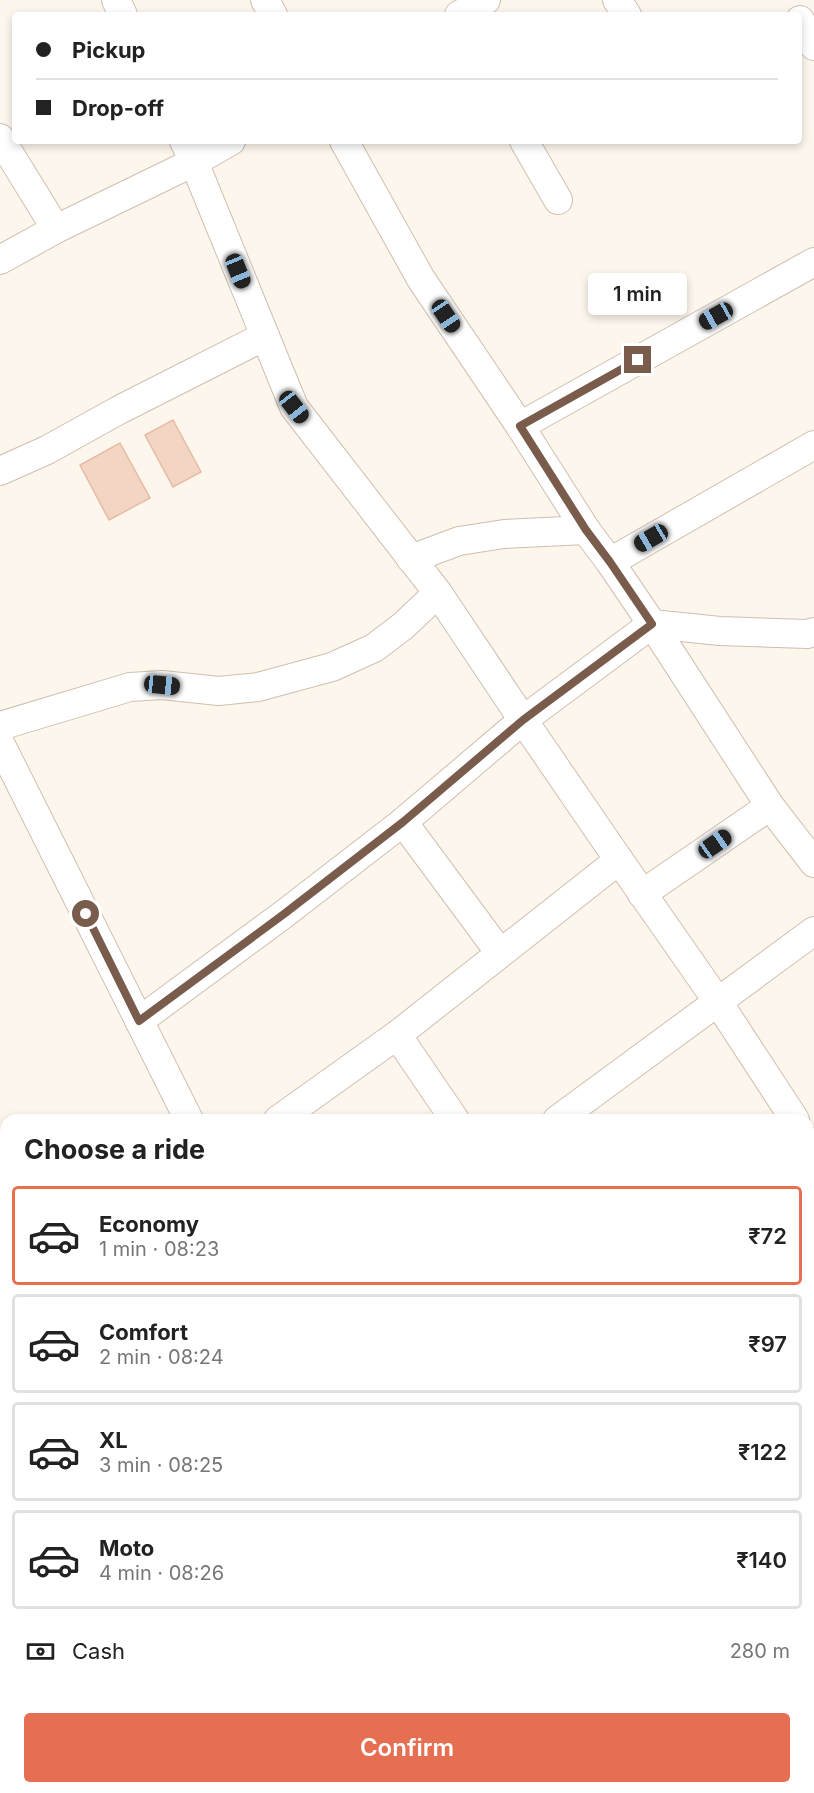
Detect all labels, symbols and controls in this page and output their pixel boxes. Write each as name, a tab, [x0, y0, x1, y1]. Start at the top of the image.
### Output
text: Pickup	[72, 37, 146, 63]
text: Drop-off	[72, 95, 164, 121]
car	[223, 251, 253, 291]
callout: 1 min	[588, 273, 688, 315]
text: 1 min	[613, 282, 662, 306]
car	[428, 296, 464, 336]
car	[696, 299, 736, 333]
route end	[624, 346, 651, 373]
car	[276, 387, 312, 427]
car	[631, 521, 671, 555]
car	[143, 674, 181, 696]
car	[695, 826, 735, 862]
route start	[72, 900, 99, 927]
text: Choose a ride	[24, 1133, 205, 1166]
icon: car	[27, 1209, 81, 1263]
text: Economy	[99, 1211, 199, 1237]
text: ₹72	[748, 1223, 787, 1249]
text: 1 min · 08:23	[99, 1237, 219, 1261]
icon: car	[27, 1317, 81, 1371]
text: Comfort	[99, 1319, 188, 1345]
text: ₹97	[748, 1331, 787, 1357]
text: 2 min · 08:24	[99, 1345, 224, 1369]
icon: car	[27, 1425, 81, 1479]
text: XL	[99, 1427, 128, 1453]
text: ₹122	[738, 1439, 787, 1465]
text: 3 min · 08:25	[99, 1453, 223, 1477]
icon: car	[27, 1533, 81, 1587]
text: Moto	[99, 1535, 154, 1561]
text: ₹140	[736, 1547, 787, 1573]
text: 4 min · 08:26	[99, 1561, 224, 1585]
icon: cash	[24, 1635, 57, 1668]
text: Cash	[72, 1638, 125, 1664]
text: 280 m	[730, 1639, 790, 1663]
button: Confirm	[24, 1713, 790, 1782]

